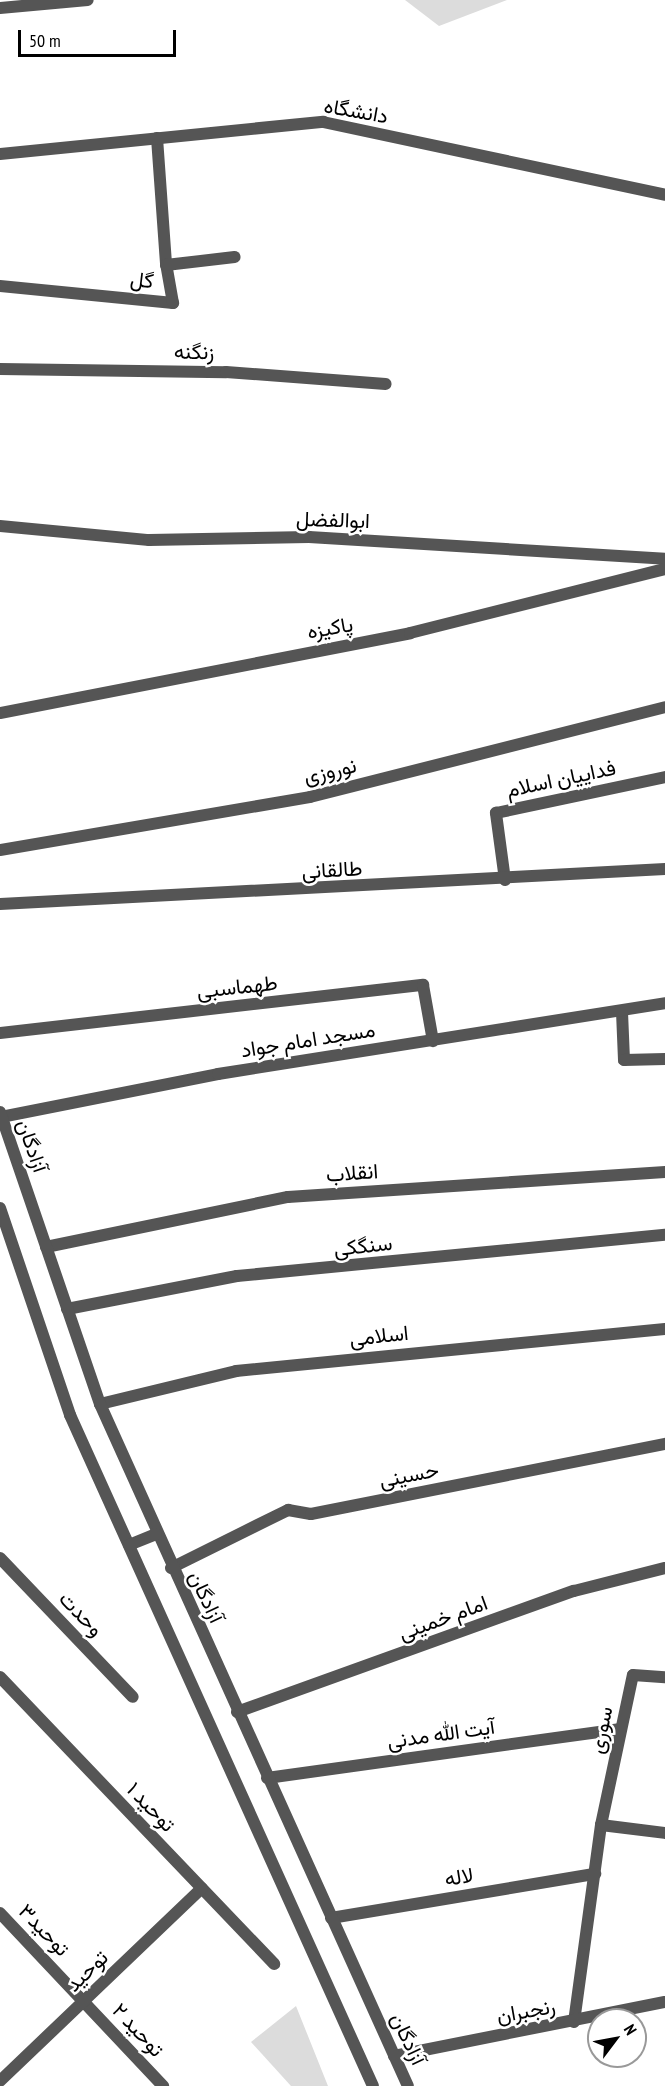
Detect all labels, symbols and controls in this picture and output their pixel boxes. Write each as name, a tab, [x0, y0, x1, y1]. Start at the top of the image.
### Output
scale bar	[21, 18, 178, 56]
text: 50 m	[29, 29, 61, 52]
street label: دانشگاه	[322, 93, 390, 129]
street label: گل	[129, 266, 155, 294]
street label: زنگنه	[174, 339, 214, 365]
street label: ابوالفضل	[296, 506, 370, 534]
street label: پاکیزه	[305, 612, 355, 644]
street label: نوروزی	[301, 753, 359, 789]
street label: فداییان اسلام	[504, 755, 618, 803]
street label: طالقانی	[301, 856, 363, 884]
street label: طهماسبی	[195, 970, 279, 1004]
street label: مسجد امام جواد	[239, 1017, 377, 1063]
street label: آزادگان	[11, 1116, 53, 1176]
street label: انقلاب	[325, 1159, 379, 1187]
street label: سنگکی	[332, 1230, 394, 1262]
street label: اسلامی	[348, 1320, 410, 1352]
street label: حسینی	[377, 1457, 441, 1493]
street label: آزادگان	[183, 1567, 229, 1627]
street label: وحدت	[54, 1586, 108, 1642]
street label: امام خمینی	[395, 1590, 491, 1646]
street label: سوری	[584, 1704, 618, 1756]
street label: آیت الله مدنی	[386, 1714, 496, 1754]
street label: توحید ۱	[121, 1777, 181, 1837]
street label: لاله	[443, 1862, 475, 1892]
street label: توحید۳	[13, 1899, 75, 1961]
street label: توحید	[61, 1945, 113, 1997]
street label: رنجبران	[495, 1993, 557, 2029]
street label: توحید ۲	[107, 1998, 169, 2062]
north arrow	[587, 2008, 647, 2068]
street label: آزادگان	[385, 2009, 431, 2069]
text: N	[620, 2021, 641, 2038]

